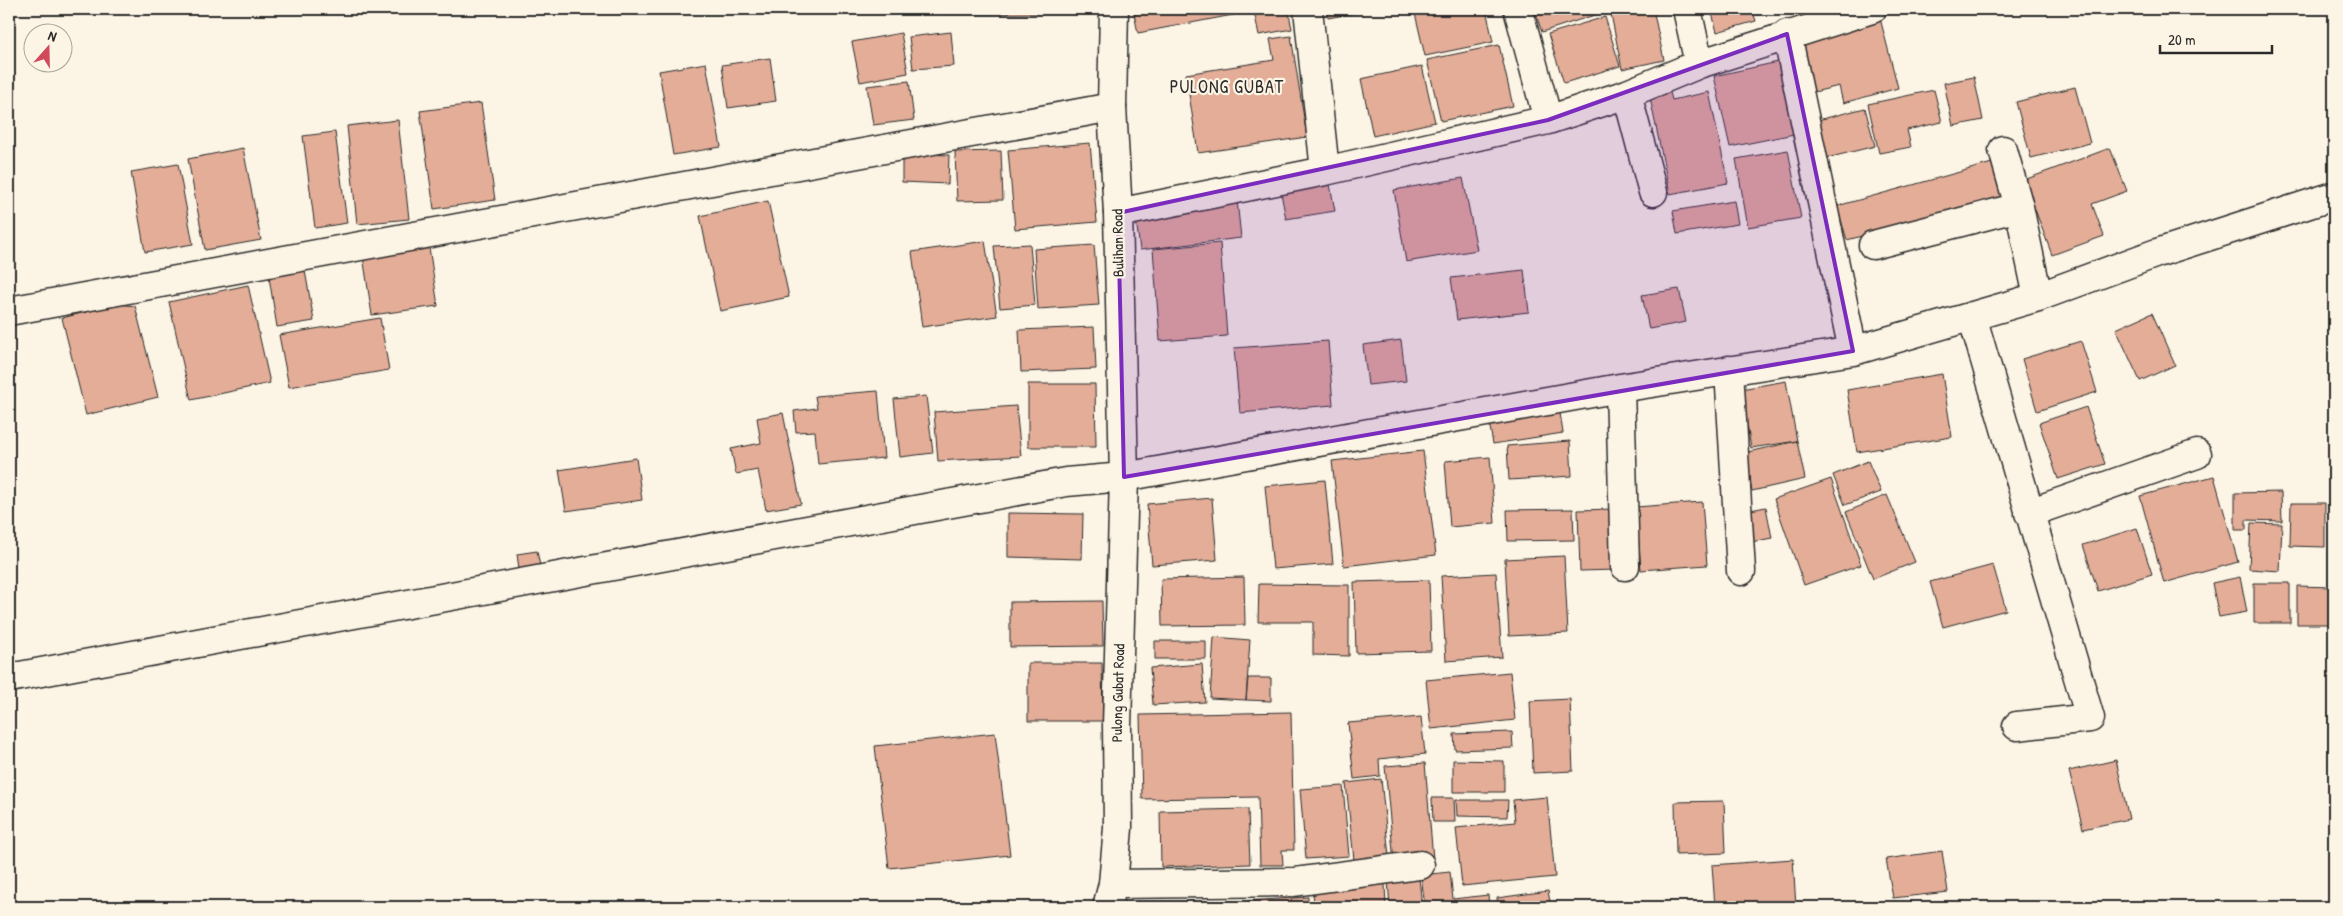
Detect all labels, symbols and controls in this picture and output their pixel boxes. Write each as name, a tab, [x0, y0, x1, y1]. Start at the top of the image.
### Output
north arrow	[22, 22, 72, 72]
scale bar	[2160, 22, 2273, 54]
text: N	[46, 25, 60, 46]
text: 20 m	[2168, 29, 2195, 50]
district label: PULONG GUBAT	[1170, 74, 1284, 99]
street label: Bulihan Road	[1106, 209, 1129, 277]
street label: Pulong Gubat Road	[1106, 643, 1129, 742]

